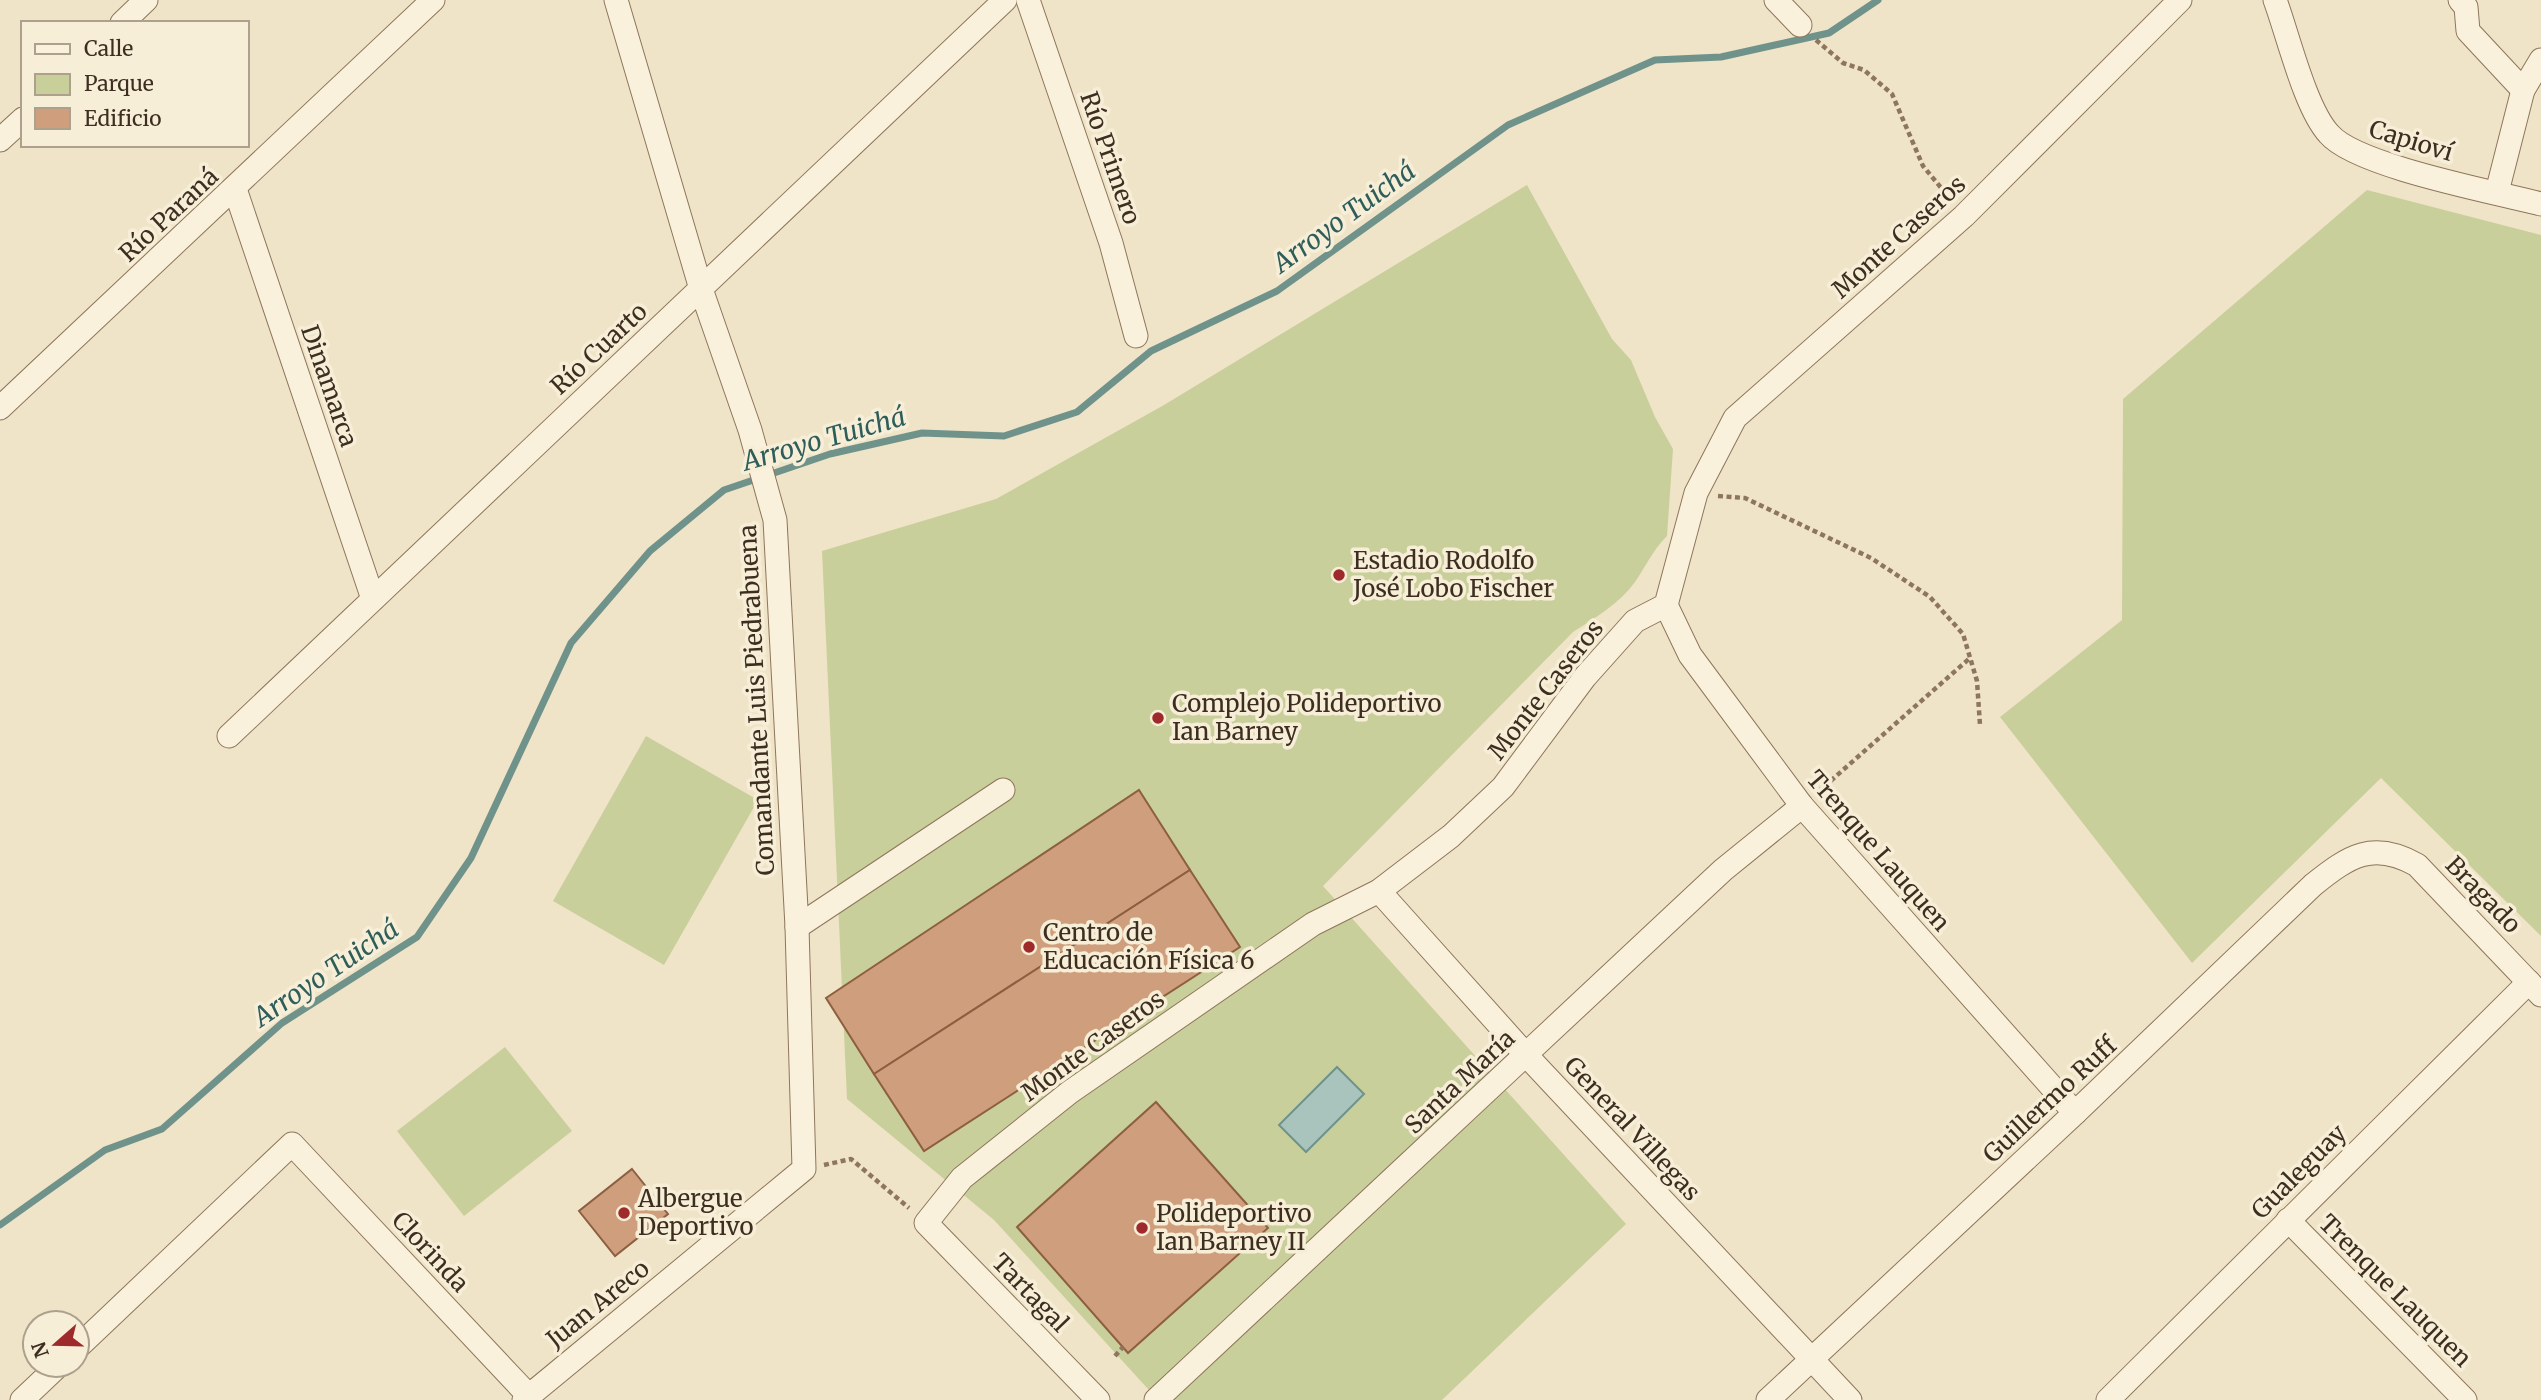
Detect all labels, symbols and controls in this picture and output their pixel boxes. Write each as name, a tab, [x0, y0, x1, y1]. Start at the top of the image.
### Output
legend	[21, 21, 248, 147]
text: Calle	[84, 35, 133, 62]
text: Parque	[84, 70, 154, 97]
street label: Río Primero	[1073, 87, 1148, 228]
text: Edificio	[84, 105, 161, 132]
street label: Capioví	[2365, 113, 2458, 168]
water label: Arroyo Tuichá	[1264, 154, 1421, 281]
street label: Río Paraná	[113, 161, 225, 268]
street label: Monte Caseros	[1825, 168, 1972, 305]
street label: Río Cuarto	[544, 296, 653, 401]
street label: Dinamarca	[294, 321, 365, 451]
water label: Arroyo Tuichá	[737, 399, 909, 478]
street label: Comandante Luis Piedrabuena	[732, 524, 781, 876]
place label: Estadio Rodolfo José Lobo Fischer	[1352, 545, 1554, 604]
marker: Estadio Rodolfo José Lobo Fischer	[1331, 567, 1347, 583]
street label: Monte Caseros	[1481, 613, 1610, 766]
place label: Complejo Polideportivo Ian Barney	[1172, 688, 1442, 747]
marker: Complejo Polideportivo Ian Barney	[1150, 710, 1166, 726]
street label: Trenque Lauquen	[1800, 764, 1957, 938]
street label: Bragado	[2439, 850, 2528, 940]
water label: Arroyo Tuichá	[245, 912, 405, 1034]
place label: Centro de Educación Física 6	[1043, 917, 1254, 976]
marker: Centro de Educación Física 6	[1021, 939, 1037, 955]
street label: Monte Caseros	[1015, 983, 1170, 1108]
street label: Santa María	[1398, 1023, 1521, 1140]
street label: Guillermo Ruff	[1976, 1029, 2124, 1169]
street label: General Villegas	[1558, 1050, 1707, 1207]
street label: Gualeguay	[2245, 1118, 2353, 1226]
place label: Albergue Deportivo	[637, 1183, 753, 1242]
place label: Polideportivo Ian Barney II	[1156, 1198, 1311, 1257]
street label: Clorinda	[385, 1205, 476, 1299]
marker: Albergue Deportivo	[616, 1205, 632, 1221]
street label: Trenque Lauquen	[2313, 1208, 2478, 1374]
marker: Polideportivo Ian Barney II	[1134, 1220, 1150, 1236]
street label: Tartagal	[985, 1247, 1075, 1338]
street label: Juan Areco	[539, 1253, 655, 1355]
north arrow	[21, 1309, 91, 1379]
text: N	[26, 1339, 54, 1361]

